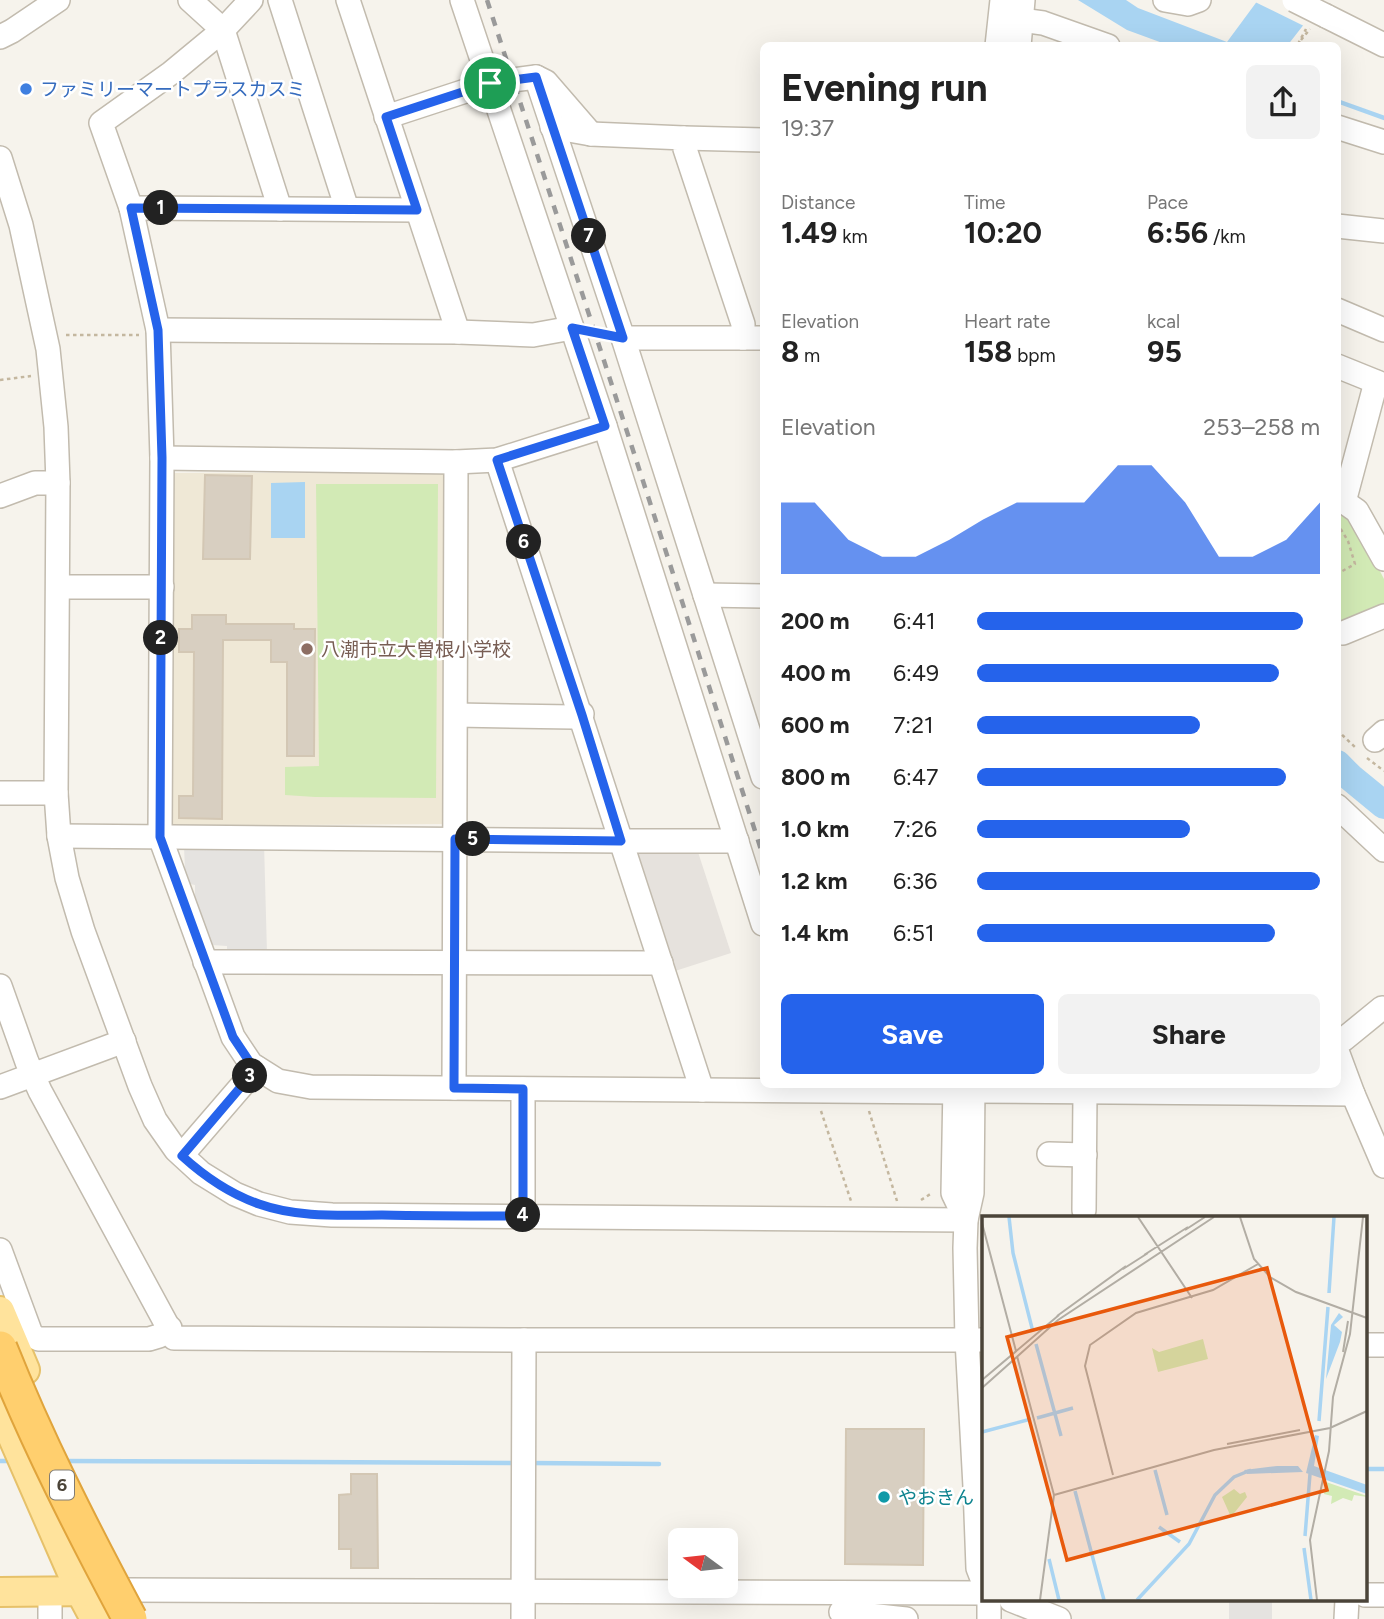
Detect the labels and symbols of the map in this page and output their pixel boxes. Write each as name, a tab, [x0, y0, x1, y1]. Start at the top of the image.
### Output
pin	[460, 53, 520, 113]
place label: ファミリーマートプラスカスミ	[40, 78, 306, 101]
marker: ファミリーマートプラスカスミ	[18, 81, 34, 97]
pin: 1	[144, 190, 178, 226]
pin: 7	[572, 218, 606, 254]
pin: 6	[506, 524, 542, 560]
pin: 2	[144, 620, 178, 656]
place label: 八潮市立大曽根小学校	[321, 638, 511, 661]
marker: 八潮市立大曽根小学校	[299, 641, 315, 657]
pin: 5	[456, 822, 490, 856]
pin: 3	[232, 1058, 268, 1094]
pin: 4	[505, 1198, 540, 1232]
inset map	[982, 1216, 1366, 1602]
road number: 6	[50, 1470, 74, 1500]
place label: やおきん	[898, 1486, 974, 1509]
marker: やおきん	[876, 1489, 892, 1505]
north arrow	[668, 1528, 738, 1598]

